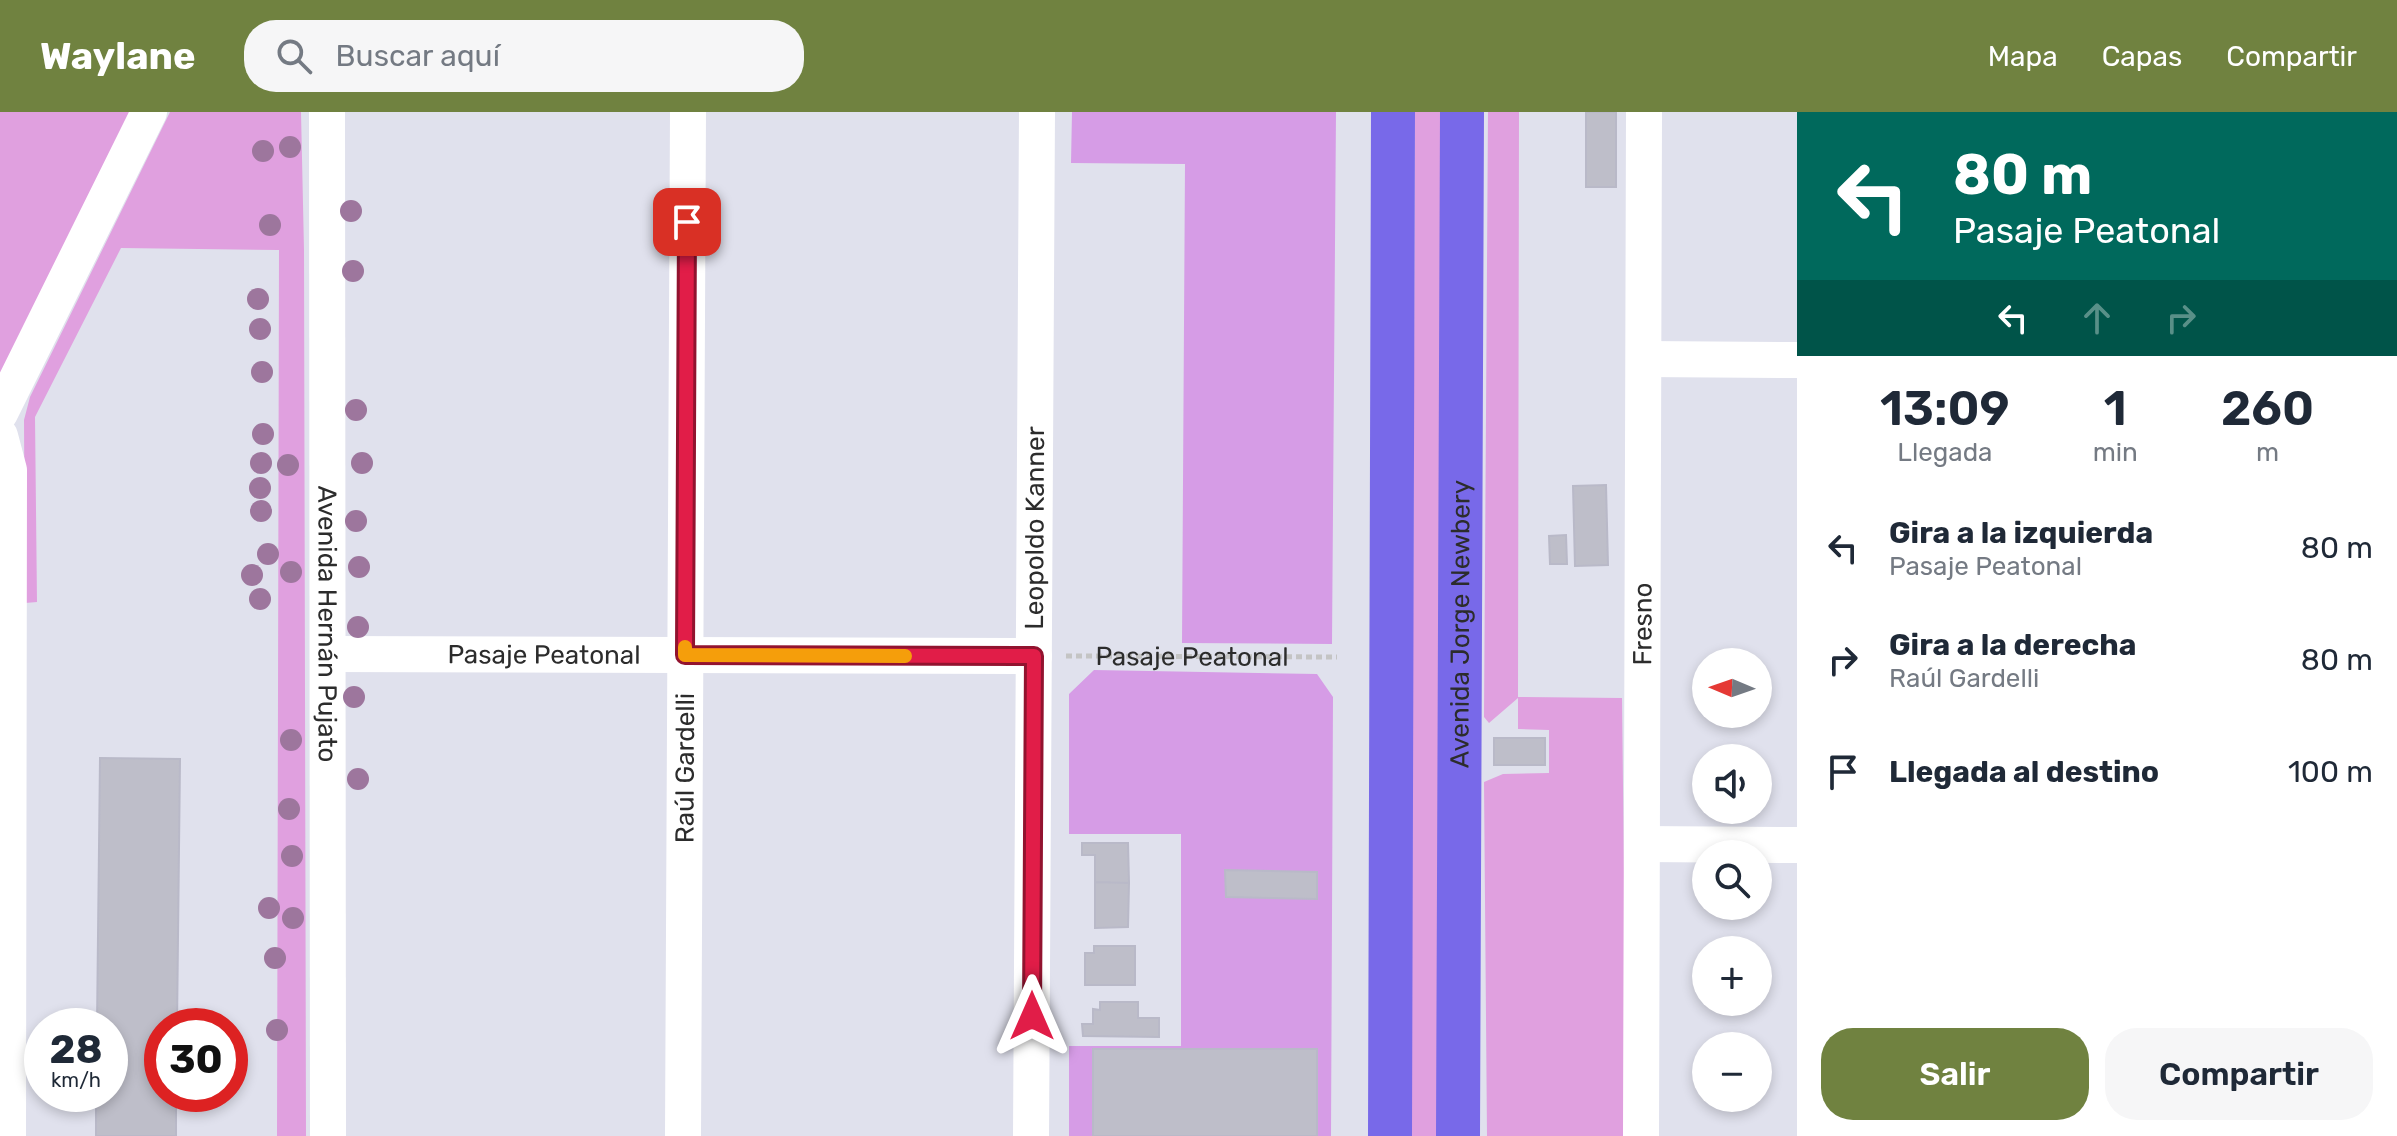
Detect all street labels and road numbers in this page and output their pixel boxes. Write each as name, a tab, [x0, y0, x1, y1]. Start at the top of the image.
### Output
street label: Leopoldo Kanner	[1019, 426, 1051, 630]
street label: Avenida Jorge Newbery	[1444, 480, 1477, 768]
street label: Avenida Hernán Pujato	[311, 485, 343, 763]
street label: Fresno	[1627, 582, 1659, 666]
street label: Pasaje Peatonal	[447, 639, 641, 671]
street label: Pasaje Peatonal	[1095, 641, 1289, 673]
street label: Raúl Gardelli	[669, 693, 701, 843]

